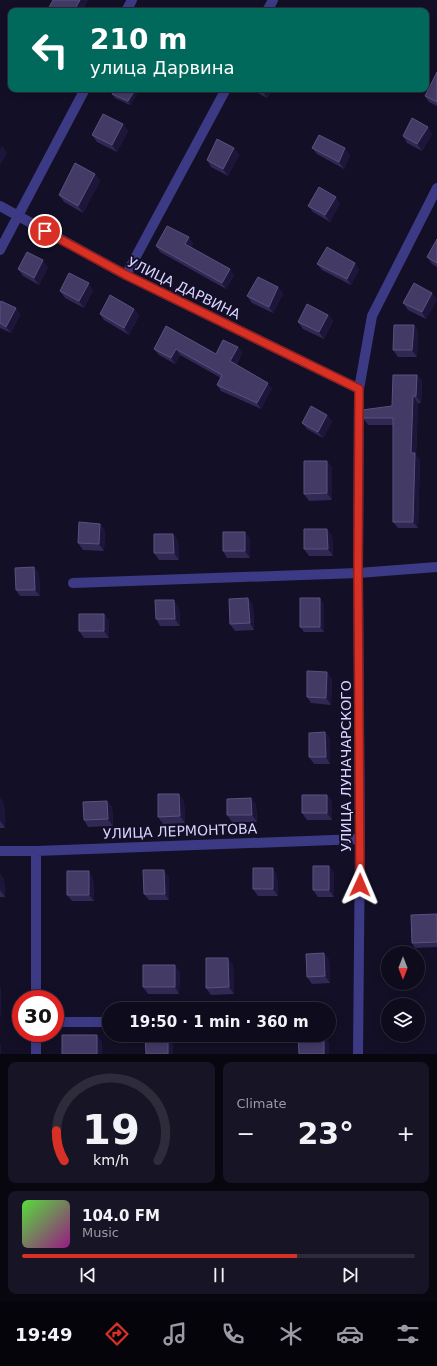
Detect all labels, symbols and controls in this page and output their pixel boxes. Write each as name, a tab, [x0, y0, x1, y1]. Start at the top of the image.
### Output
text: 210 m	[90, 23, 187, 56]
icon: left	[24, 24, 76, 76]
text: улица Дарвина	[90, 57, 234, 78]
pin	[28, 214, 62, 248]
icon: arrive	[34, 220, 56, 242]
street label: УЛИЦА ДАРВИНА	[125, 254, 243, 322]
street label: УЛИЦА ЛУНАЧАРСКОГО	[338, 680, 354, 852]
street label: УЛИЦА ЛЕРМОНТОВА	[102, 820, 258, 842]
position arrow	[339, 864, 381, 906]
north arrow	[381, 946, 425, 990]
map controls	[381, 946, 425, 1042]
speed limit sign: 30	[12, 990, 64, 1042]
button: layers	[381, 998, 425, 1042]
text: 19:50 · 1 min · 360 m	[129, 1013, 309, 1031]
text: Climate	[237, 1096, 287, 1111]
text: 19	[82, 1104, 140, 1153]
text: 23°	[297, 1116, 354, 1151]
text: −	[237, 1121, 255, 1146]
text: +	[397, 1121, 415, 1146]
text: km/h	[93, 1151, 129, 1167]
text: 104.0 FM	[82, 1207, 160, 1225]
text: Music	[82, 1225, 119, 1240]
icon: previous	[77, 1264, 99, 1286]
icon: pause	[208, 1264, 230, 1286]
icon: next	[339, 1264, 361, 1286]
icon: directions	[103, 1320, 131, 1348]
icon: music	[161, 1320, 189, 1348]
icon: phone	[219, 1320, 247, 1348]
icon: climate	[277, 1320, 305, 1348]
icon: car	[336, 1320, 364, 1348]
icon: filters	[394, 1320, 422, 1348]
text: 19:49	[15, 1324, 72, 1345]

